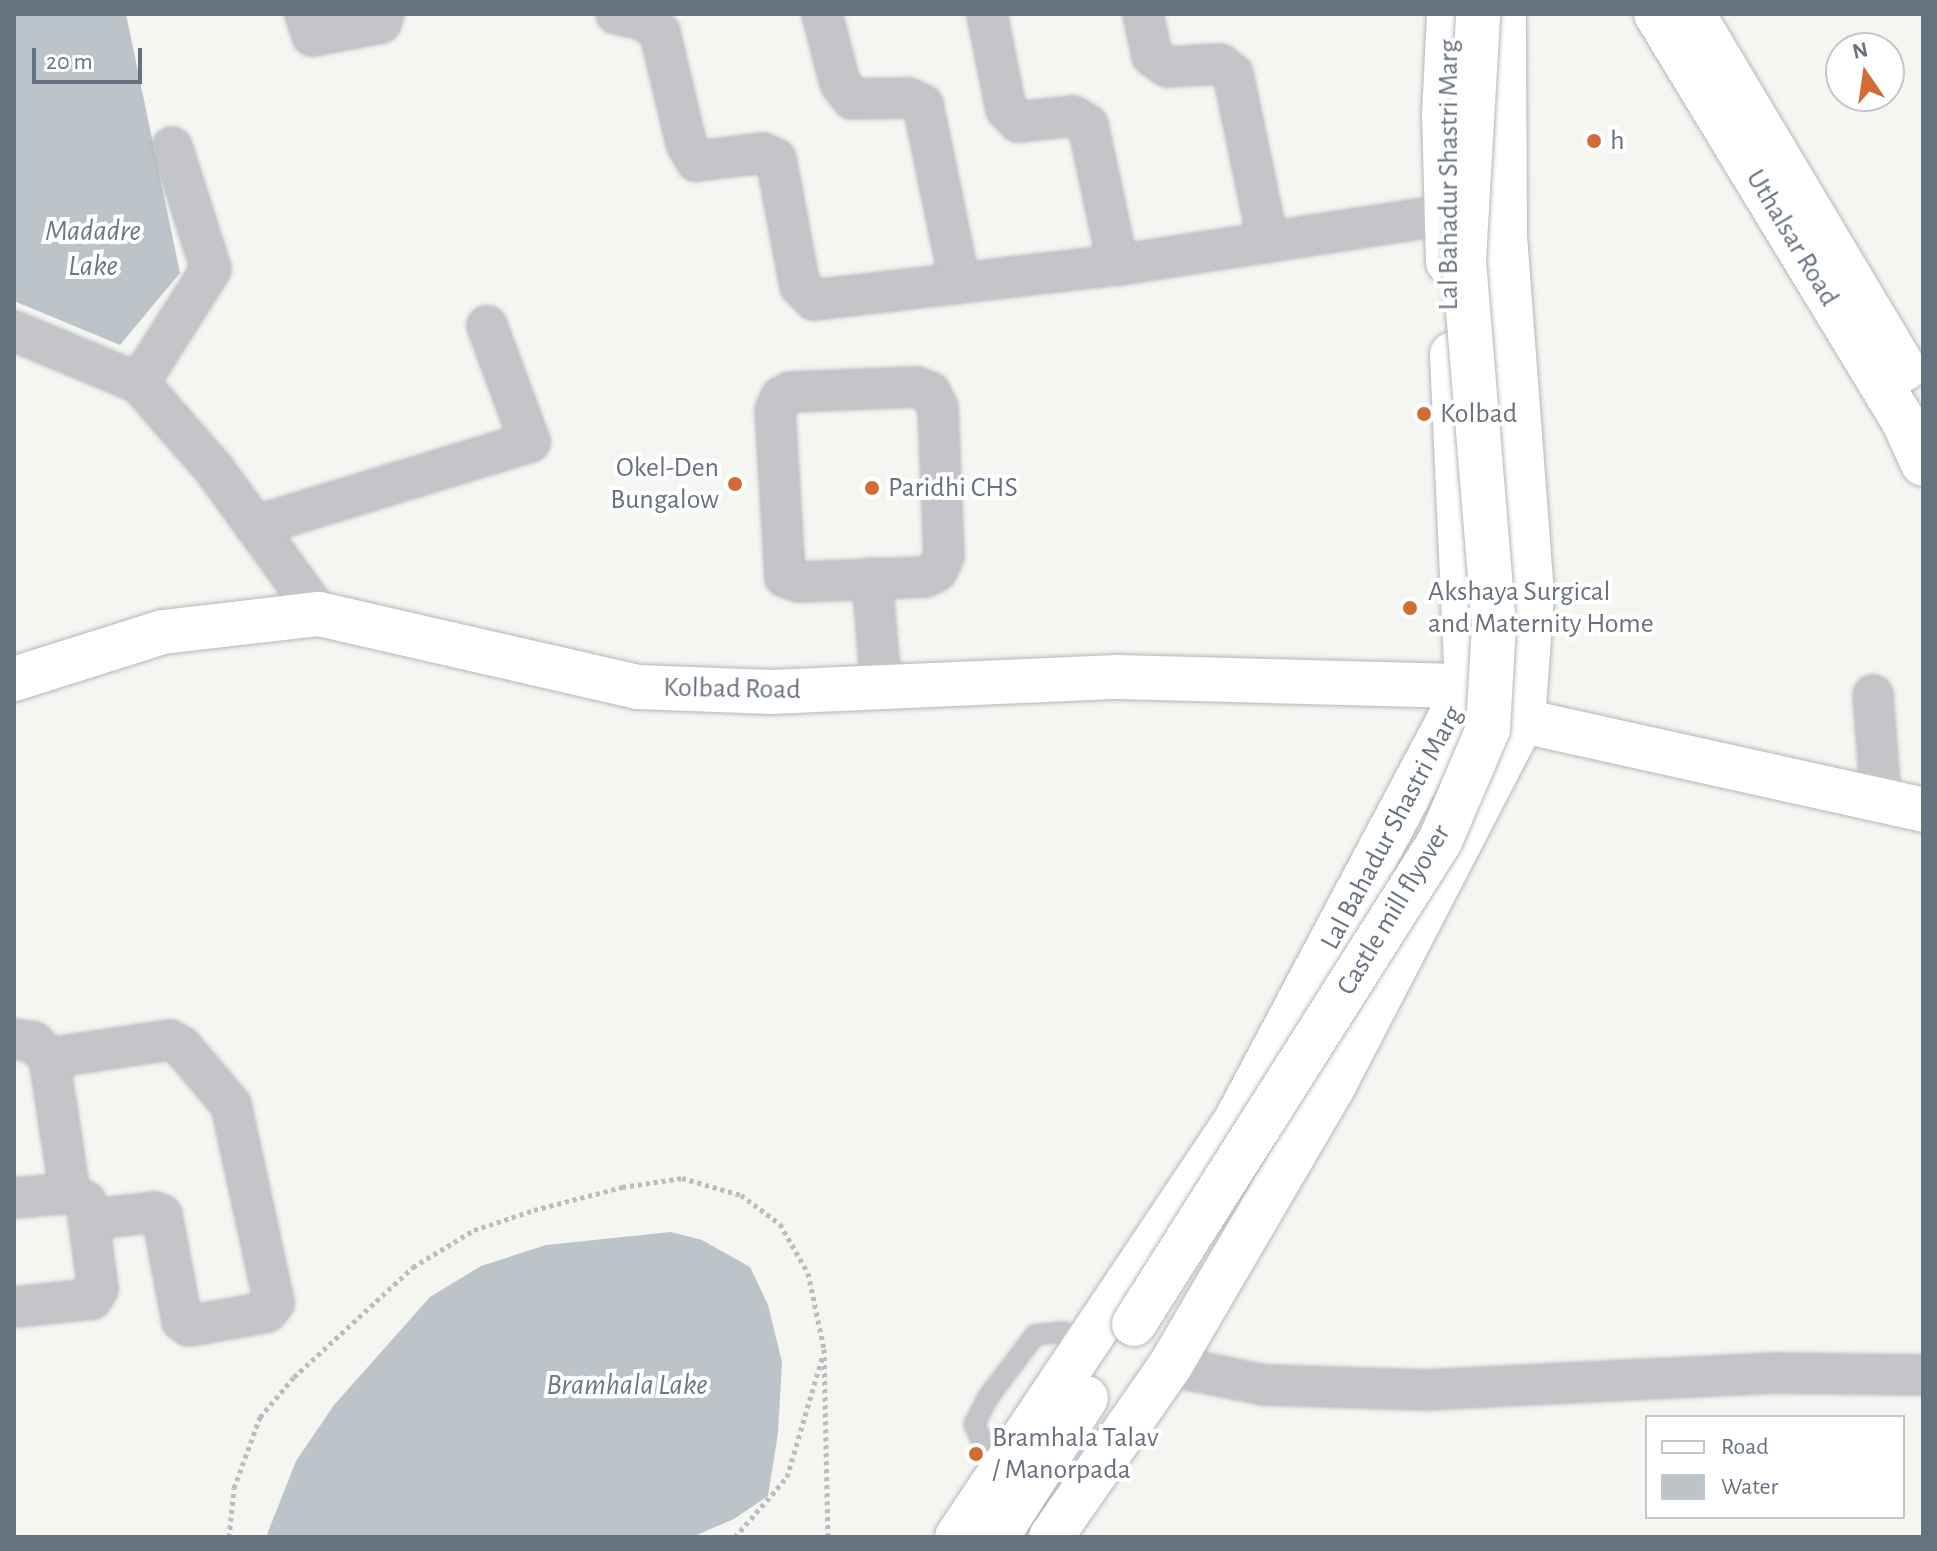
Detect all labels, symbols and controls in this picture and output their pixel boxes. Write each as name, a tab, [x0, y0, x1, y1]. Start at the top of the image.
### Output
scale bar	[36, 32, 146, 82]
north arrow	[1825, 32, 1905, 112]
text: N	[1850, 38, 1870, 63]
street label: Lal Bahadur Shastri Marg	[1432, 39, 1466, 311]
text: 20 m	[46, 50, 93, 74]
place label: h	[1610, 124, 1625, 158]
marker: h	[1585, 132, 1603, 150]
street label: Uthalsar Road	[1738, 164, 1846, 312]
water label: Madadre Lake	[45, 213, 141, 284]
place label: Kolbad	[1440, 397, 1517, 431]
marker: Kolbad	[1415, 405, 1433, 423]
place label: Okel-Den Bungalow	[610, 451, 719, 517]
place label: Paridhi CHS	[888, 471, 1018, 505]
marker: Okel-Den Bungalow	[726, 475, 744, 493]
marker: Paridhi CHS	[863, 479, 881, 497]
place label: Akshaya Surgical and Maternity Home	[1428, 575, 1654, 641]
marker: Akshaya Surgical and Maternity Home	[1399, 597, 1421, 619]
street label: Kolbad Road	[663, 671, 801, 707]
street label: Lal Bahadur Shastri Marg	[1314, 700, 1470, 956]
street label: Castle mill flyover	[1330, 819, 1458, 1001]
water label: Bramhala Lake	[546, 1367, 708, 1403]
legend	[1645, 1415, 1905, 1519]
place label: Bramhala Talav / Manorpada	[992, 1421, 1159, 1487]
text: Road	[1721, 1435, 1769, 1459]
marker: Bramhala Talav / Manorpada	[967, 1445, 985, 1463]
text: Water	[1721, 1475, 1778, 1499]

